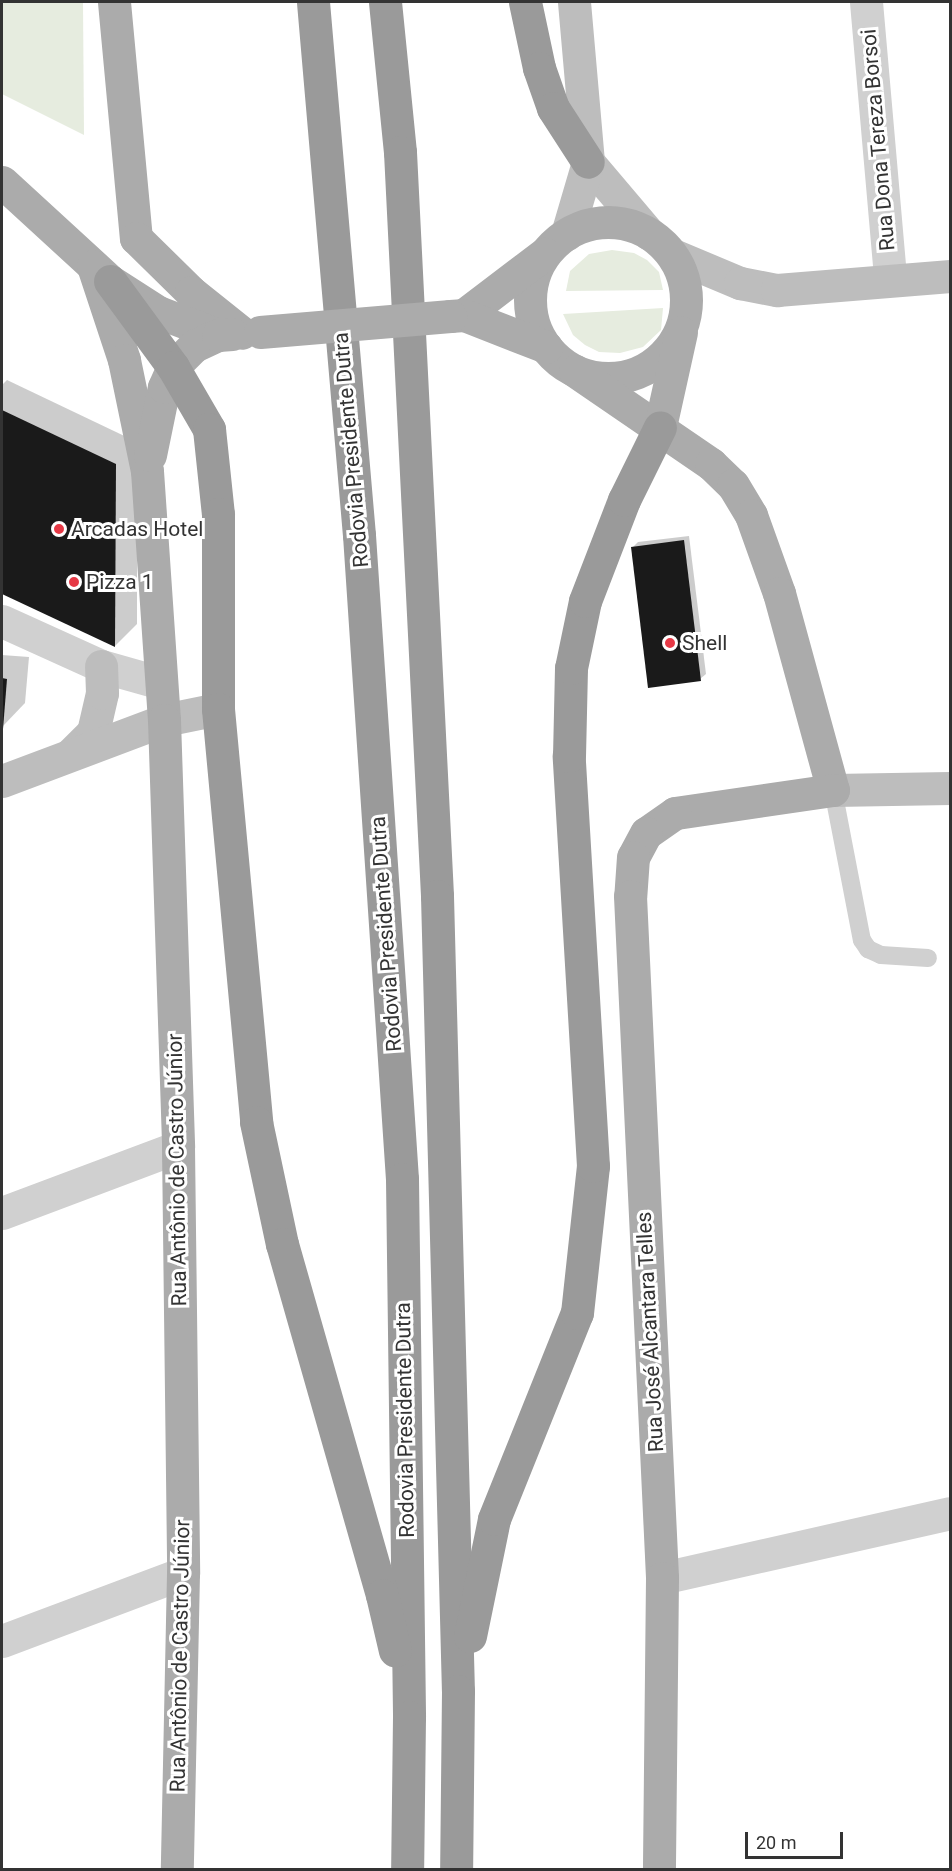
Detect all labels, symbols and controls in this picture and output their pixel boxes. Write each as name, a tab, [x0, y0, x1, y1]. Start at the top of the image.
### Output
street label: Rua Dona Tereza Borsoi	[856, 28, 900, 252]
street label: Rodovia Presidente Dutra	[328, 331, 374, 569]
place label: Arcadas Hotel	[71, 516, 203, 542]
marker: Arcadas Hotel	[52, 522, 66, 536]
place label: Pizza 1	[86, 569, 154, 595]
marker: Pizza 1	[67, 575, 81, 589]
place label: Shell	[682, 630, 727, 656]
marker: Shell	[663, 636, 677, 650]
street label: Rodovia Presidente Dutra	[365, 815, 407, 1053]
street label: Rua Antônio de Castro Júnior	[162, 1033, 192, 1307]
street label: Rua José Alcantara Telles	[631, 1211, 669, 1453]
street label: Rodovia Presidente Dutra	[390, 1302, 420, 1538]
street label: Rua Antônio de Castro Júnior	[165, 1519, 195, 1793]
scale bar	[748, 1820, 846, 1858]
text: 20 m	[756, 1832, 796, 1853]

